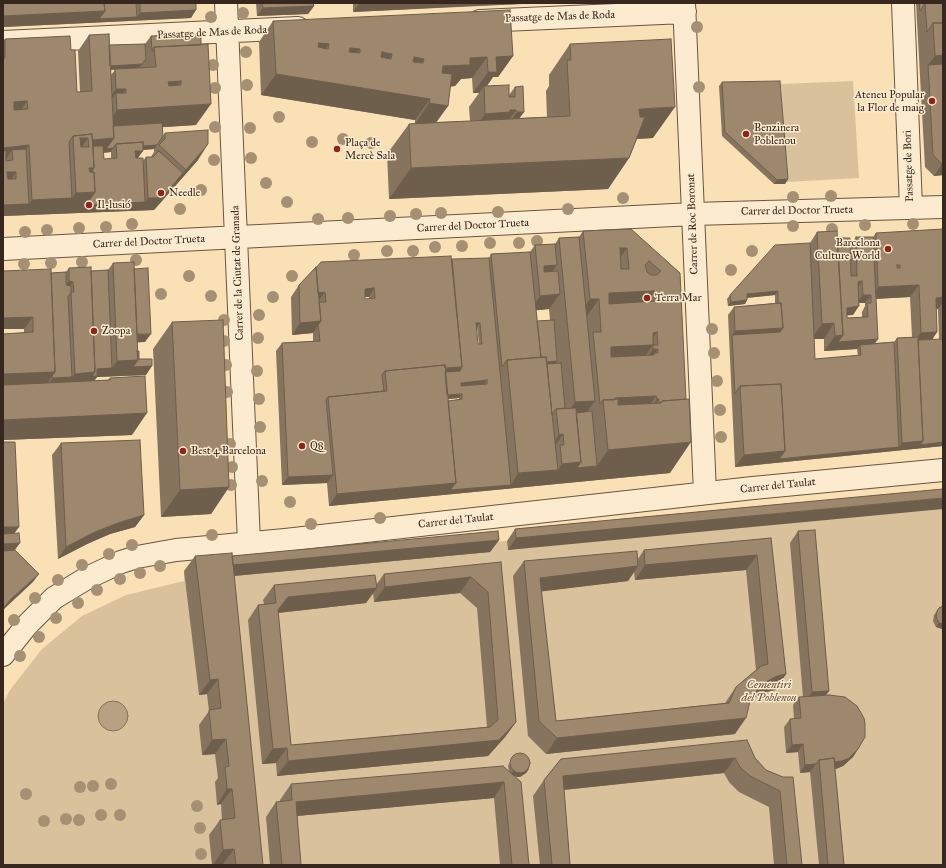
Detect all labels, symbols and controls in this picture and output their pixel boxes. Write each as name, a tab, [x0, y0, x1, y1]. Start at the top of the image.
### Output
street label: Passatge de Mas de Roda	[505, 8, 615, 26]
street label: Passatge de Mas de Roda	[157, 24, 267, 42]
place label: Ateneu Popular la Flor de maig	[855, 88, 924, 114]
marker: Ateneu Popular la Flor de maig	[927, 96, 937, 106]
place label: Benzinera Poblenou	[754, 121, 799, 147]
marker: Benzinera Poblenou	[741, 129, 751, 139]
street label: Passatge de Bori	[901, 130, 917, 202]
place label: Plaça de Mercè Sala	[345, 136, 395, 162]
marker: Plaça de Mercè Sala	[332, 144, 342, 154]
street label: Carrer de Roc Boronat	[685, 173, 701, 275]
place label: Needle	[169, 186, 200, 200]
marker: Needle	[156, 188, 166, 198]
place label: Il-lusió	[97, 198, 131, 212]
marker: Il-lusió	[84, 200, 94, 210]
street label: Carrer del Doctor Trueta	[741, 203, 853, 219]
street label: Carrer de la Ciutat de Granada	[229, 205, 247, 341]
street label: Carrer del Doctor Trueta	[417, 216, 529, 236]
street label: Carrer del Doctor Trueta	[93, 232, 205, 252]
place label: Barcelona Culture World	[815, 236, 880, 262]
marker: Barcelona Culture World	[883, 244, 893, 254]
place label: Terra Mar	[655, 291, 702, 305]
marker: Terra Mar	[642, 293, 652, 303]
place label: Zoopa	[102, 324, 130, 338]
marker: Zoopa	[89, 326, 99, 336]
place label: Q8	[310, 439, 324, 453]
marker: Q8	[297, 441, 307, 451]
place label: Best 4 Barcelona	[191, 444, 266, 458]
marker: Best 4 Barcelona	[178, 446, 188, 456]
street label: Carrer del Taulat	[740, 475, 816, 497]
street label: Carrer del Taulat	[418, 510, 494, 532]
park label: Cementiri del Poblenou	[741, 678, 797, 704]

